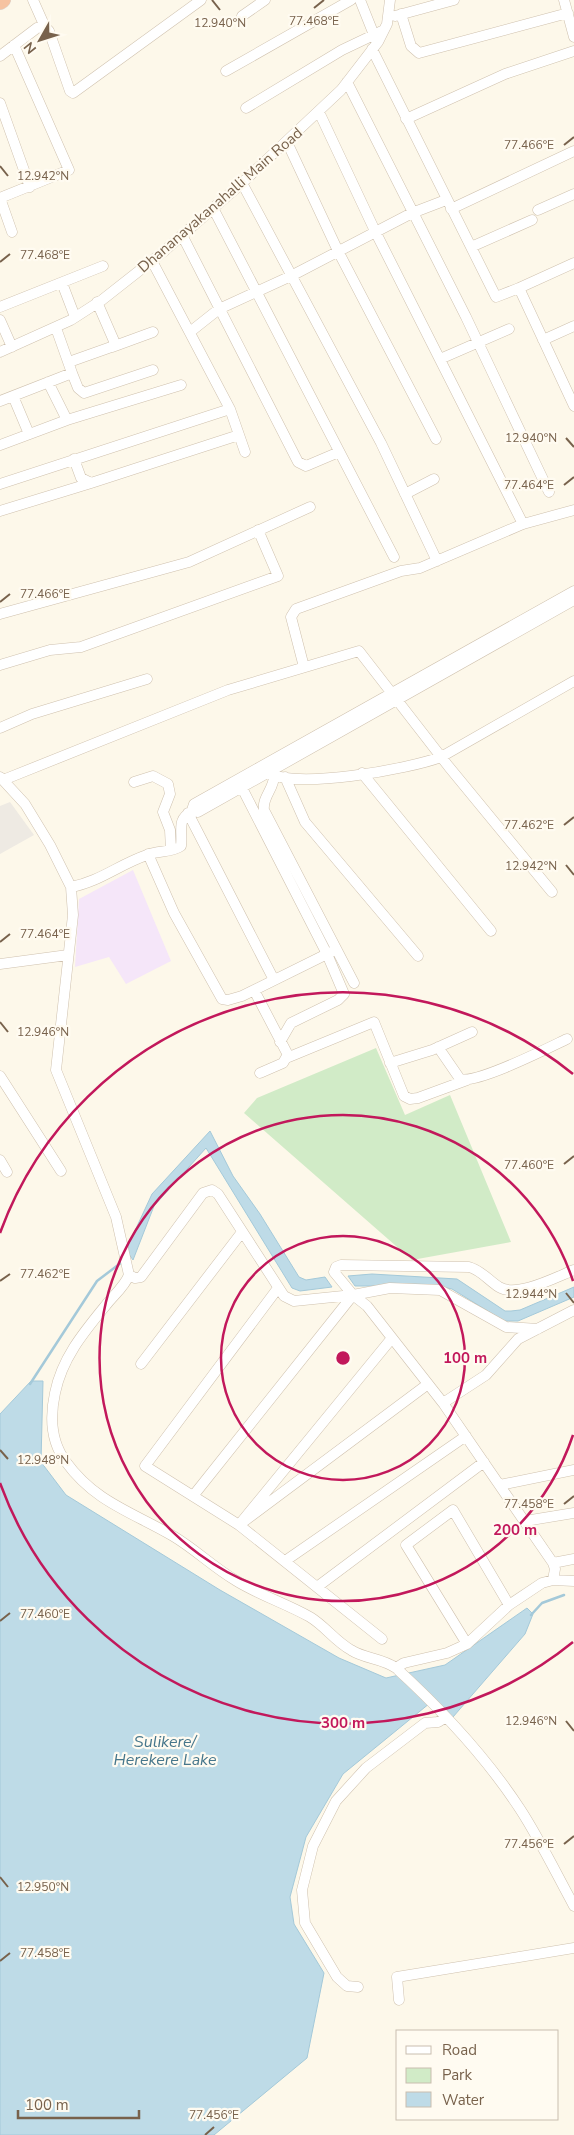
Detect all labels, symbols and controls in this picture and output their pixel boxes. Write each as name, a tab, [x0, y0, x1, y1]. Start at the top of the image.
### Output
text: 77.468°E	[289, 13, 339, 29]
north arrow	[15, 15, 65, 65]
text: 12.940°N	[194, 15, 246, 31]
text: N	[20, 38, 41, 58]
street label: Dhananayakanahalli Main Road	[133, 123, 307, 277]
text: 77.466°E	[504, 137, 554, 153]
text: 12.942°N	[17, 168, 69, 184]
text: 77.468°E	[20, 247, 70, 263]
text: 12.940°N	[505, 430, 557, 446]
text: 77.464°E	[504, 477, 554, 493]
text: 77.466°E	[20, 586, 70, 602]
text: 77.462°E	[504, 817, 554, 833]
text: 12.942°N	[505, 858, 557, 874]
text: 77.464°E	[20, 926, 70, 942]
text: 12.946°N	[17, 1024, 69, 1040]
text: 77.460°E	[504, 1157, 554, 1173]
text: 77.462°E	[20, 1266, 70, 1282]
text: 12.944°N	[505, 1286, 557, 1302]
text: 100 m	[443, 1348, 487, 1368]
centre of rings	[334, 1349, 352, 1367]
text: 12.948°N	[17, 1452, 69, 1468]
text: 77.458°E	[504, 1496, 554, 1512]
text: 200 m	[493, 1520, 537, 1540]
text: 77.460°E	[20, 1606, 70, 1622]
text: 300 m	[321, 1713, 365, 1733]
text: 12.946°N	[505, 1713, 557, 1729]
water label: Sulikere/ Herekere Lake	[114, 1731, 217, 1771]
text: 77.456°E	[504, 1836, 554, 1852]
text: 12.950°N	[17, 1879, 69, 1895]
text: 77.458°E	[20, 1945, 70, 1961]
legend	[396, 2030, 559, 2120]
text: Road	[442, 2040, 477, 2060]
text: Park	[442, 2065, 472, 2085]
scale bar	[18, 2088, 139, 2120]
text: Water	[442, 2090, 485, 2110]
text: 100 m	[25, 2095, 69, 2115]
text: 77.456°E	[189, 2107, 239, 2123]

